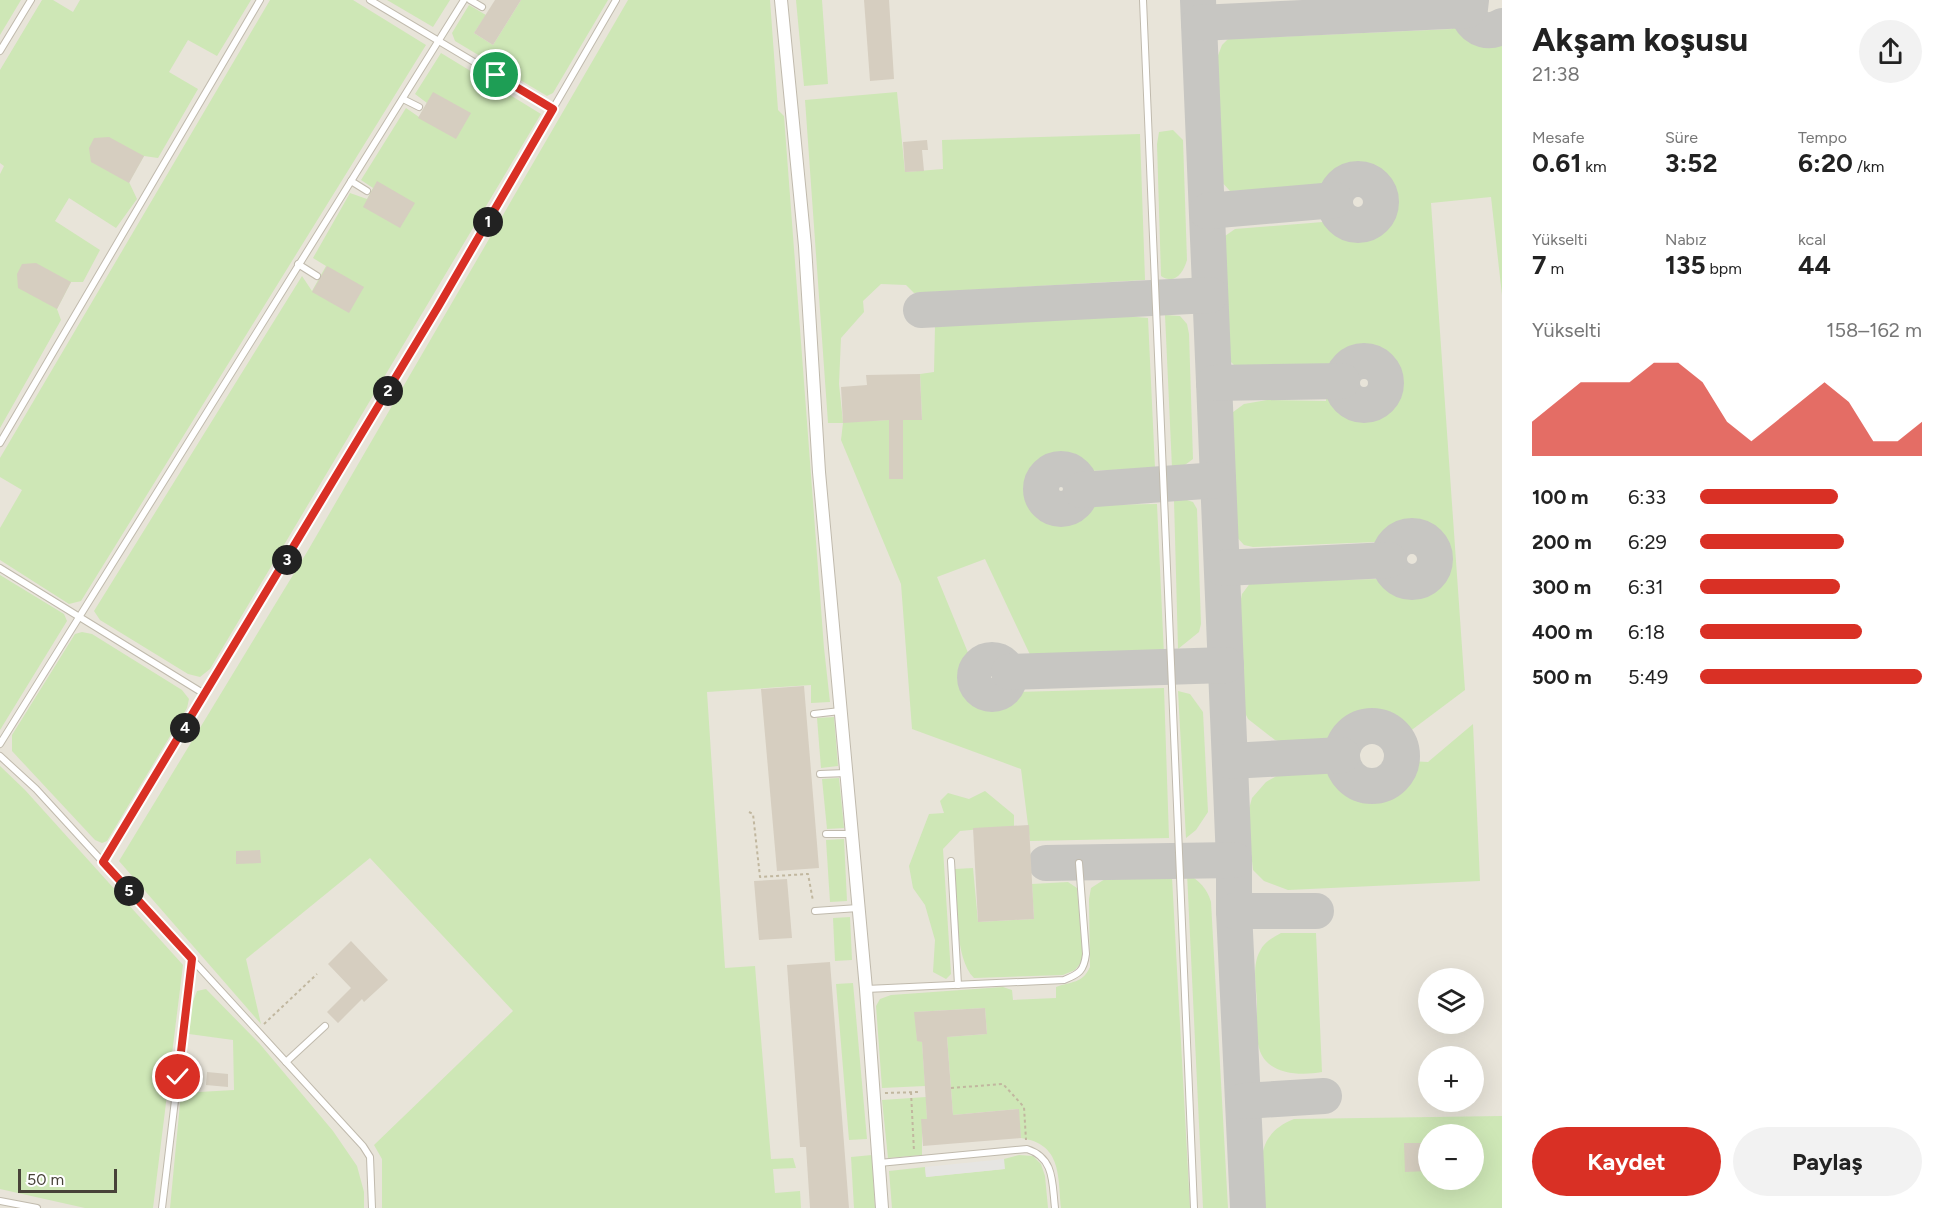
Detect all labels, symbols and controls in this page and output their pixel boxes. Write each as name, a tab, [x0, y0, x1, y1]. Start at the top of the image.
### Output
text: Akşam koşusu	[1532, 20, 1748, 59]
button: share	[1859, 20, 1922, 83]
pin	[470, 49, 521, 100]
icon: arrive	[479, 58, 512, 91]
text: 21:38	[1532, 62, 1580, 86]
text: Mesafe	[1532, 128, 1584, 147]
text: Süre	[1665, 128, 1698, 147]
text: Tempo	[1798, 128, 1847, 147]
text: 0.61	[1532, 147, 1581, 179]
text: 3:52	[1665, 147, 1717, 179]
text: 6:20	[1798, 147, 1853, 179]
text: km	[1581, 157, 1607, 176]
text: /km	[1853, 157, 1884, 176]
pin: 1	[473, 207, 503, 237]
text: 1	[485, 212, 491, 231]
text: Yükselti	[1532, 230, 1587, 249]
text: Nabız	[1665, 230, 1707, 249]
text: kcal	[1798, 230, 1826, 249]
text: 7	[1532, 249, 1546, 281]
text: 135	[1665, 249, 1706, 281]
text: 44	[1798, 249, 1831, 281]
text: m	[1546, 259, 1564, 278]
text: bpm	[1706, 259, 1742, 278]
text: Yükselti	[1532, 318, 1601, 342]
text: 158–162 m	[1826, 318, 1922, 342]
pin: 2	[373, 376, 403, 406]
text: 2	[383, 381, 393, 400]
text: 100 m	[1532, 485, 1589, 509]
text: 6:33	[1628, 485, 1666, 509]
text: 200 m	[1532, 530, 1592, 554]
text: 6:29	[1628, 530, 1667, 554]
pin: 3	[272, 545, 302, 575]
text: 3	[283, 550, 291, 569]
text: 300 m	[1532, 575, 1591, 599]
text: 6:31	[1628, 575, 1664, 599]
text: 400 m	[1532, 620, 1593, 644]
text: 6:18	[1628, 620, 1665, 644]
text: 500 m	[1532, 665, 1592, 689]
text: 5:49	[1628, 665, 1668, 689]
pin: 4	[170, 713, 200, 743]
text: 4	[180, 718, 190, 737]
pin: 5	[114, 876, 144, 906]
text: 5	[124, 881, 134, 900]
map controls	[1418, 968, 1484, 1190]
button: layers	[1418, 968, 1484, 1034]
button: +	[1418, 1046, 1484, 1112]
pin	[152, 1051, 203, 1102]
icon: check	[161, 1060, 194, 1093]
button: −	[1418, 1124, 1484, 1190]
button: Kaydet	[1532, 1127, 1721, 1196]
button: Paylaş	[1733, 1127, 1922, 1196]
scale bar	[18, 1166, 117, 1194]
text: 50 m	[27, 1170, 64, 1189]

